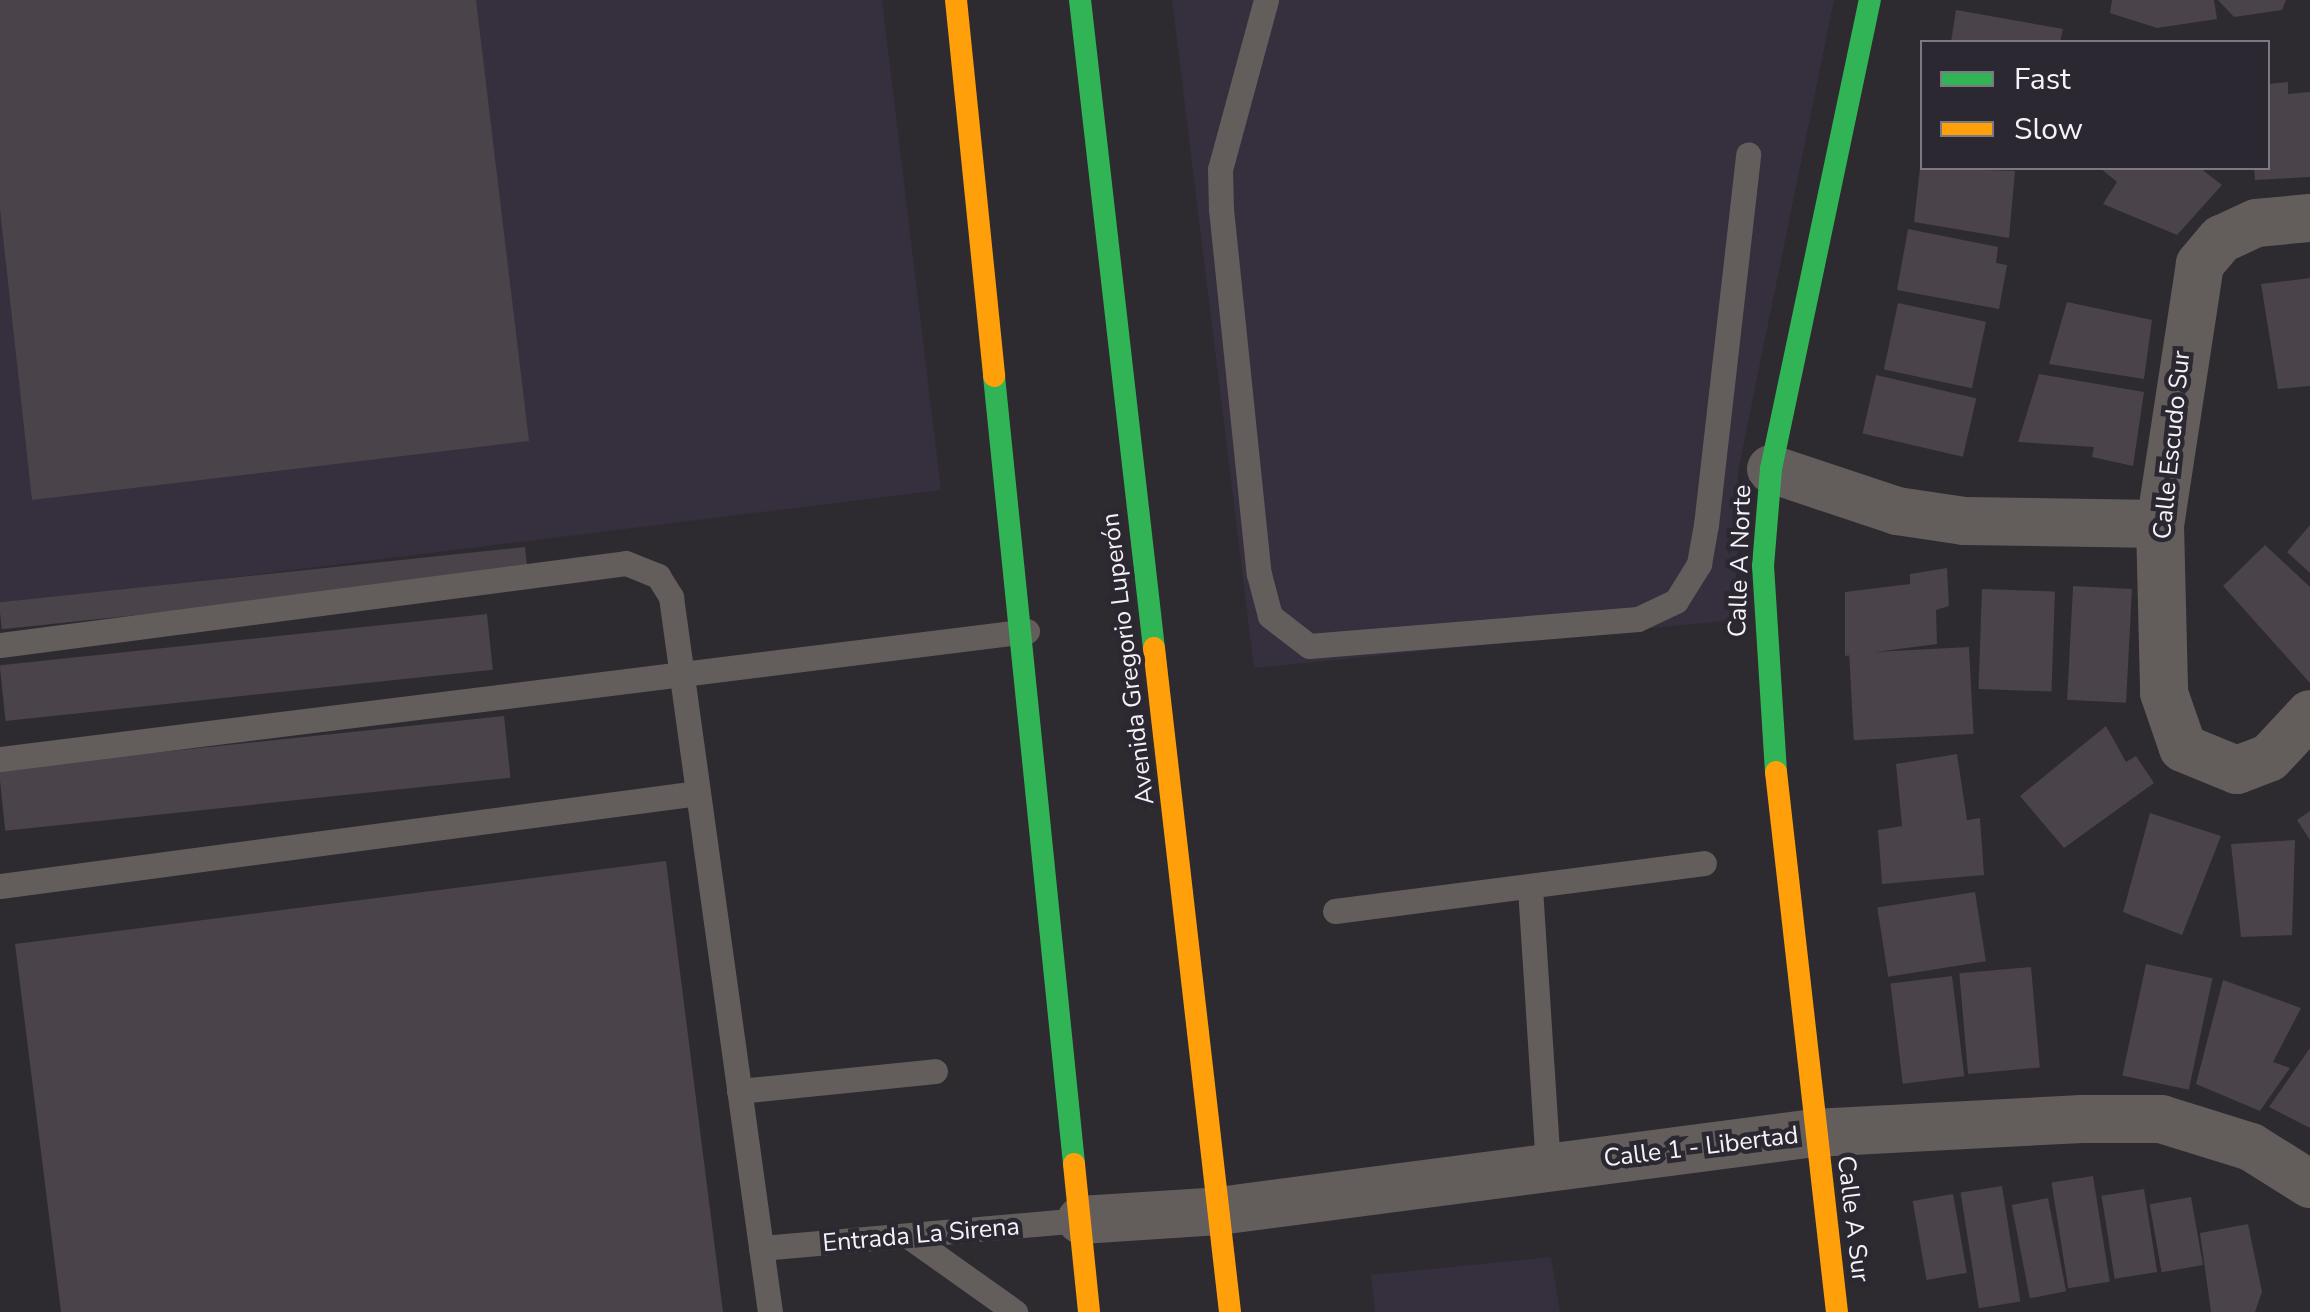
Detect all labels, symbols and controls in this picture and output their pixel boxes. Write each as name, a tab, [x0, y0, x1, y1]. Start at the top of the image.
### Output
legend	[1920, 40, 2270, 170]
text: Fast	[2014, 59, 2071, 100]
text: Slow	[2014, 109, 2083, 150]
street label: Calle Escudo Sur	[2147, 349, 2197, 541]
street label: Calle A Norte	[1722, 484, 1758, 638]
street label: Avenida Gregorio Luperón	[1095, 511, 1161, 807]
street label: Calle 1 - Libertad	[1602, 1120, 1800, 1174]
street label: Calle A Sur	[1830, 1154, 1876, 1284]
street label: Entrada La Sirena	[821, 1211, 1021, 1259]

